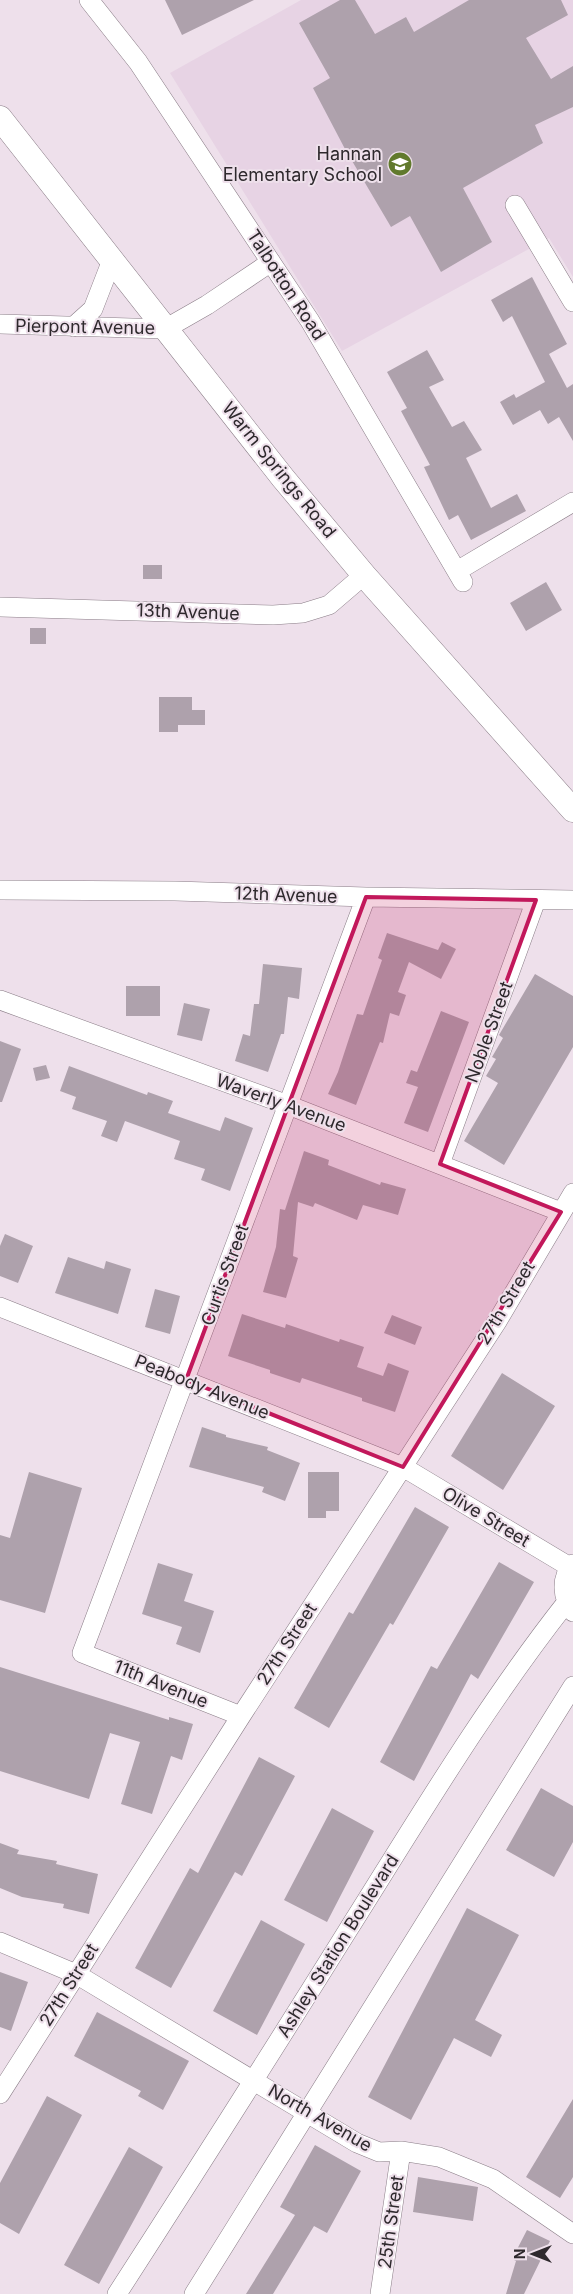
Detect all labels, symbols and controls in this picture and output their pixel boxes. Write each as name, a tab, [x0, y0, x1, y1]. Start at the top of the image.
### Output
place label: Hannan Elementary School	[223, 143, 382, 185]
school or university icon: Hannan Elementary School	[387, 151, 413, 177]
street label: Talbotton Road	[243, 225, 330, 344]
street label: Pierpont Avenue	[15, 315, 155, 338]
street label: Warm Springs Road	[218, 398, 341, 542]
street label: 13th Avenue	[136, 599, 240, 624]
street label: 12th Avenue	[234, 882, 338, 907]
street label: Noble Street	[461, 978, 517, 1085]
street label: Waverly Avenue	[213, 1069, 349, 1136]
street label: Curtis Street	[196, 1221, 253, 1328]
street label: 27th Street	[472, 1257, 539, 1348]
street label: Peabody Avenue	[132, 1350, 273, 1423]
street label: Olive Street	[439, 1482, 534, 1551]
street label: 27th Street	[252, 1599, 321, 1689]
street label: 11th Avenue	[111, 1655, 211, 1712]
street label: Ashley Station Boulevard	[273, 1850, 403, 2041]
street label: 27th Street	[35, 1939, 102, 2030]
street label: North Avenue	[265, 2079, 376, 2156]
street label: 25th Street	[374, 2174, 407, 2270]
north arrow	[508, 2229, 558, 2279]
text: N	[511, 2249, 528, 2259]

